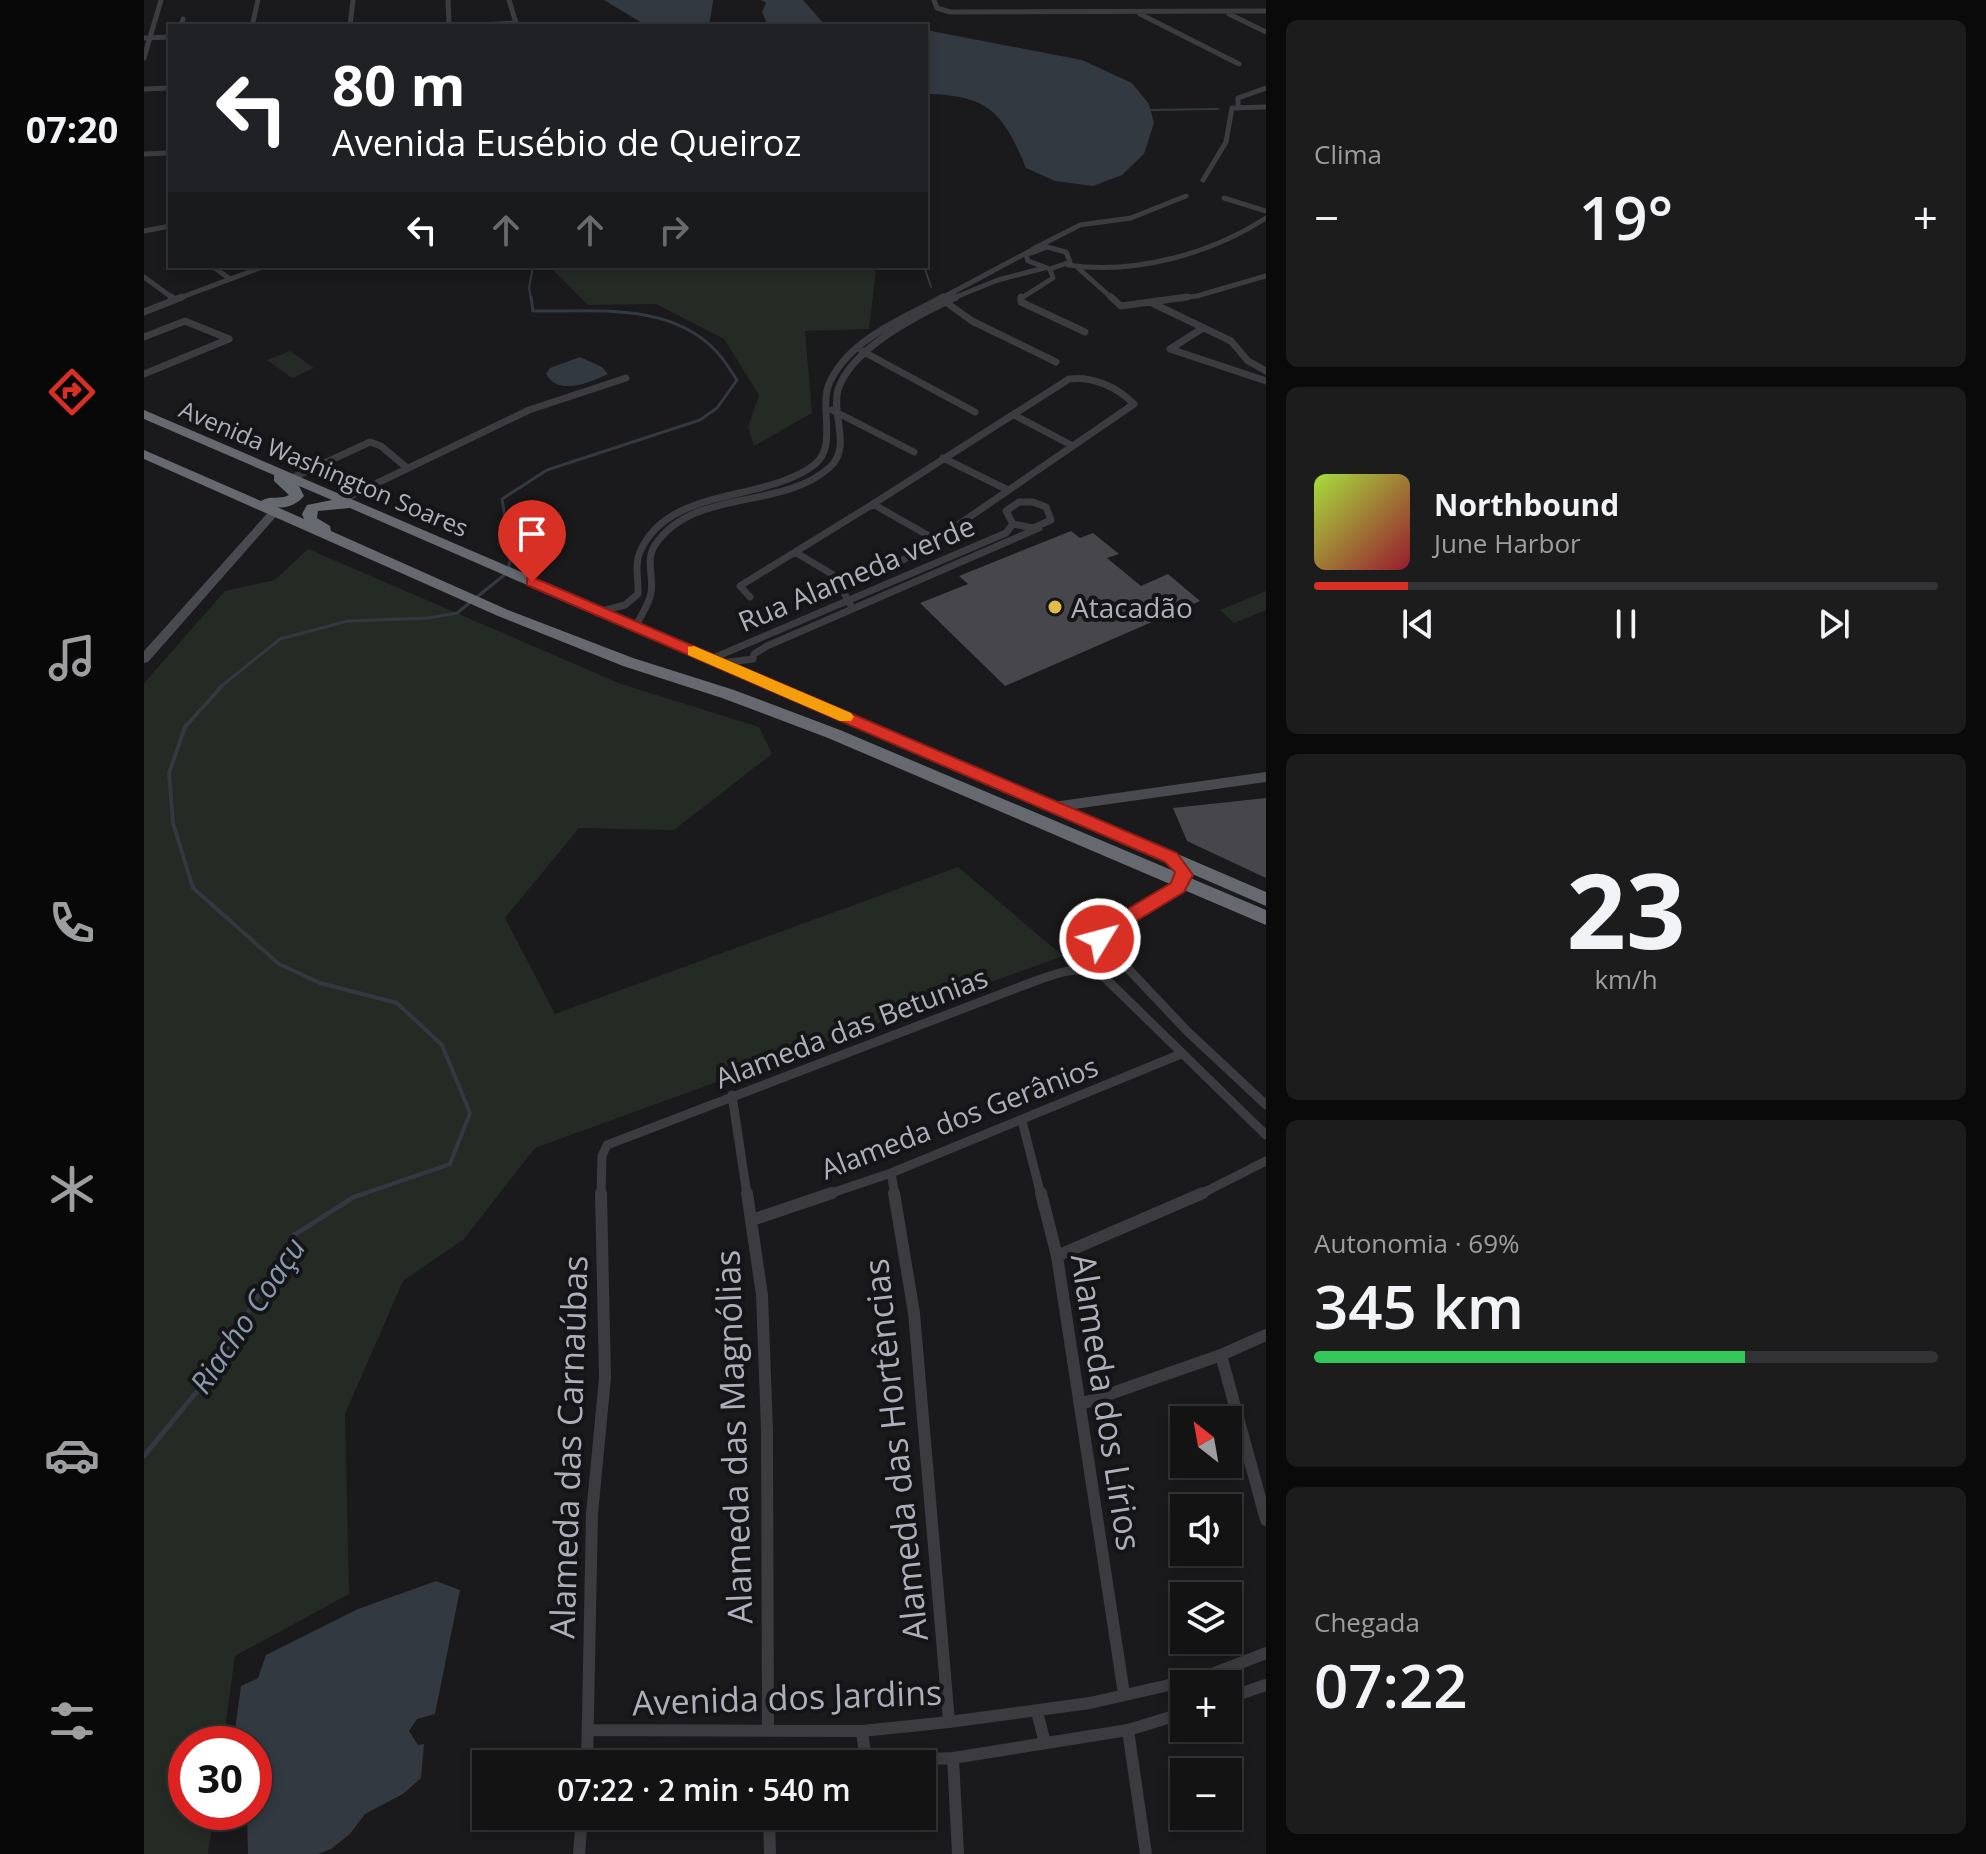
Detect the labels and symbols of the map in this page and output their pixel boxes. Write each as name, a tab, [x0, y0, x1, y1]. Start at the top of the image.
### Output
street label: Avenida Washington Soares	[175, 392, 473, 544]
pin	[498, 500, 566, 582]
street label: Rua Alameda verde	[732, 506, 980, 640]
place label: Atacadão	[1071, 588, 1193, 626]
marker: Atacadão	[1046, 598, 1064, 616]
position arrow	[1058, 897, 1142, 981]
street label: Alameda das Betunias	[709, 957, 993, 1097]
street label: Alameda dos Gerânios	[815, 1047, 1103, 1187]
water label: Riacho Coaçu	[180, 1229, 314, 1401]
street label: Alameda das Magnólias	[703, 1249, 763, 1625]
street label: Alameda dos Lírios	[1061, 1250, 1153, 1554]
street label: Alameda das Carnaúbas	[538, 1255, 598, 1639]
street label: Alameda das Hortências	[852, 1257, 938, 1643]
north arrow	[1170, 1406, 1242, 1478]
street label: Avenida dos Jardins	[631, 1669, 943, 1725]
speed limit sign: 30	[168, 1726, 272, 1830]

